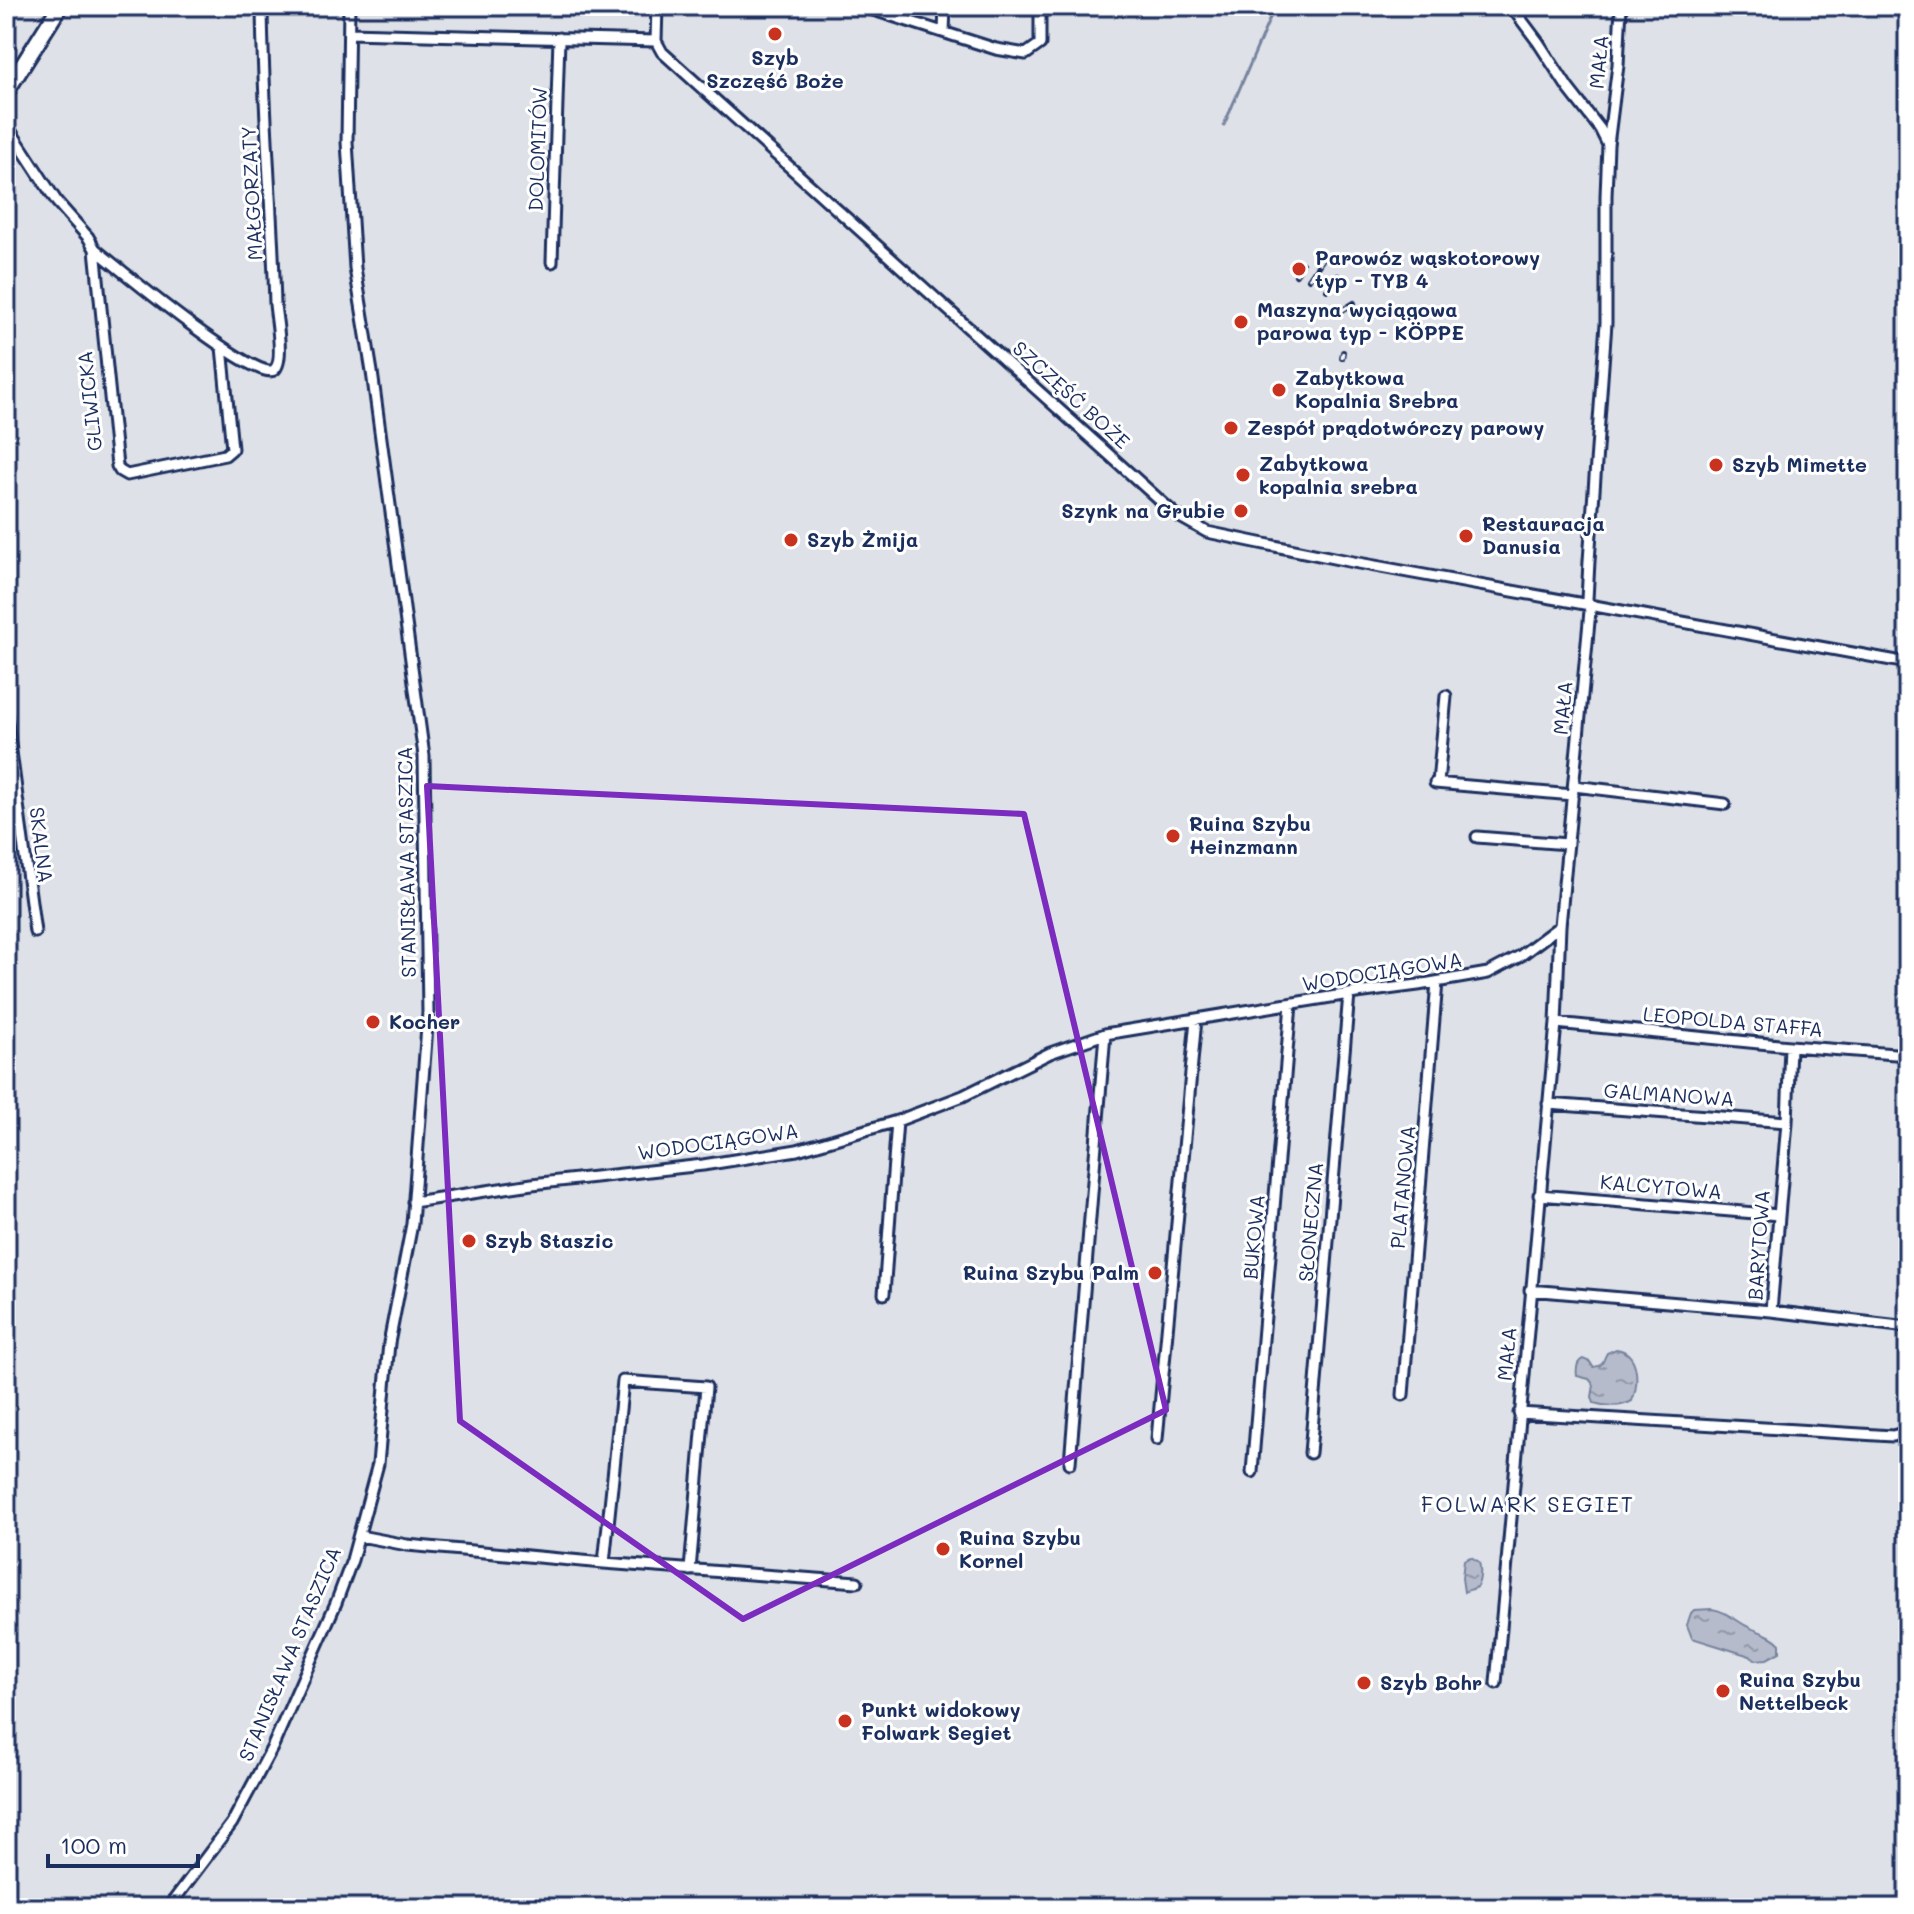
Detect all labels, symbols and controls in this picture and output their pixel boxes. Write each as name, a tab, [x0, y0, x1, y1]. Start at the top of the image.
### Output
marker: Szyb Szczęść Boże	[766, 25, 784, 43]
street label: MAŁA	[1583, 34, 1613, 90]
place label: Szyb Szczęść Boże	[706, 44, 844, 93]
street label: DOLOMITÓW	[522, 86, 552, 212]
street label: MAŁGORZATY	[234, 125, 268, 261]
place label: Parowóz wąskotorowy typ - TYB 4	[1315, 244, 1540, 293]
marker: Parowóz wąskotorowy typ - TYB 4	[1290, 260, 1308, 278]
place label: Maszyna wyciągowa parowa typ - KÖPPE	[1257, 296, 1464, 345]
marker: Maszyna wyciągowa parowa typ - KÖPPE	[1232, 313, 1250, 331]
street label: SZCZĘŚĆ BOŻE	[1008, 335, 1136, 454]
street label: GLIWICKA	[71, 350, 107, 453]
place label: Zabytkowa Kopalnia Srebra	[1295, 364, 1459, 413]
marker: Zabytkowa Kopalnia Srebra	[1270, 381, 1288, 399]
place label: Zespół prądotwórczy parowy	[1247, 414, 1544, 440]
marker: Zespół prądotwórczy parowy	[1222, 419, 1240, 437]
place label: Zabytkowa kopalnia srebra	[1259, 450, 1418, 499]
place label: Szyb Mimette	[1732, 451, 1867, 477]
marker: Szyb Mimette	[1707, 456, 1725, 474]
marker: Zabytkowa kopalnia srebra	[1234, 466, 1252, 484]
place label: Szynk na Grubie	[1061, 497, 1225, 523]
marker: Szynk na Grubie	[1232, 502, 1250, 520]
place label: Restauracja Danusia	[1482, 510, 1605, 559]
place label: Szyb Żmija	[807, 526, 918, 552]
marker: Restauracja Danusia	[1457, 527, 1475, 545]
marker: Szyb Żmija	[782, 531, 800, 549]
street label: MAŁA	[1547, 680, 1577, 736]
street label: STANISŁAWA STASZICA	[391, 746, 421, 978]
street label: SKALNA	[24, 805, 60, 884]
place label: Ruina Szybu Heinzmann	[1189, 810, 1311, 859]
marker: Ruina Szybu Heinzmann	[1164, 827, 1182, 845]
street label: WODOCIĄGOWA	[1300, 946, 1464, 997]
street label: LEOPOLDA STAFFA	[1642, 1000, 1824, 1042]
place label: Kocher	[389, 1008, 460, 1034]
marker: Kocher	[364, 1013, 382, 1031]
street label: GALMANOWA	[1603, 1076, 1735, 1112]
street label: WODOCIĄGOWA	[636, 1117, 800, 1165]
street label: PLATANOWA	[1384, 1124, 1420, 1250]
street label: SŁONECZNA	[1292, 1161, 1328, 1283]
street label: KALCYTOWA	[1599, 1168, 1723, 1204]
street label: BARYTOWA	[1741, 1189, 1775, 1301]
street label: BUKOWA	[1236, 1193, 1270, 1280]
place label: Szyb Staszic	[485, 1227, 613, 1253]
marker: Szyb Staszic	[460, 1232, 478, 1250]
place label: Ruina Szybu Palm	[963, 1259, 1139, 1285]
marker: Ruina Szybu Palm	[1146, 1264, 1164, 1282]
street label: MAŁA	[1491, 1326, 1521, 1382]
district label: FOLWARK SEGIET	[1421, 1489, 1635, 1518]
place label: Ruina Szybu Kornel	[959, 1524, 1081, 1573]
marker: Ruina Szybu Kornel	[934, 1540, 952, 1558]
street label: STANISŁAWA STASZICA	[232, 1542, 346, 1765]
place label: Ruina Szybu Nettelbeck	[1739, 1666, 1861, 1715]
place label: Szyb Bohr	[1380, 1669, 1482, 1695]
marker: Szyb Bohr	[1355, 1674, 1373, 1692]
marker: Ruina Szybu Nettelbeck	[1714, 1682, 1732, 1700]
place label: Punkt widokowy Folwark Segiet	[861, 1696, 1021, 1745]
marker: Punkt widokowy Folwark Segiet	[836, 1712, 854, 1730]
scale bar	[48, 1818, 198, 1868]
text: 100 m	[60, 1829, 127, 1860]

